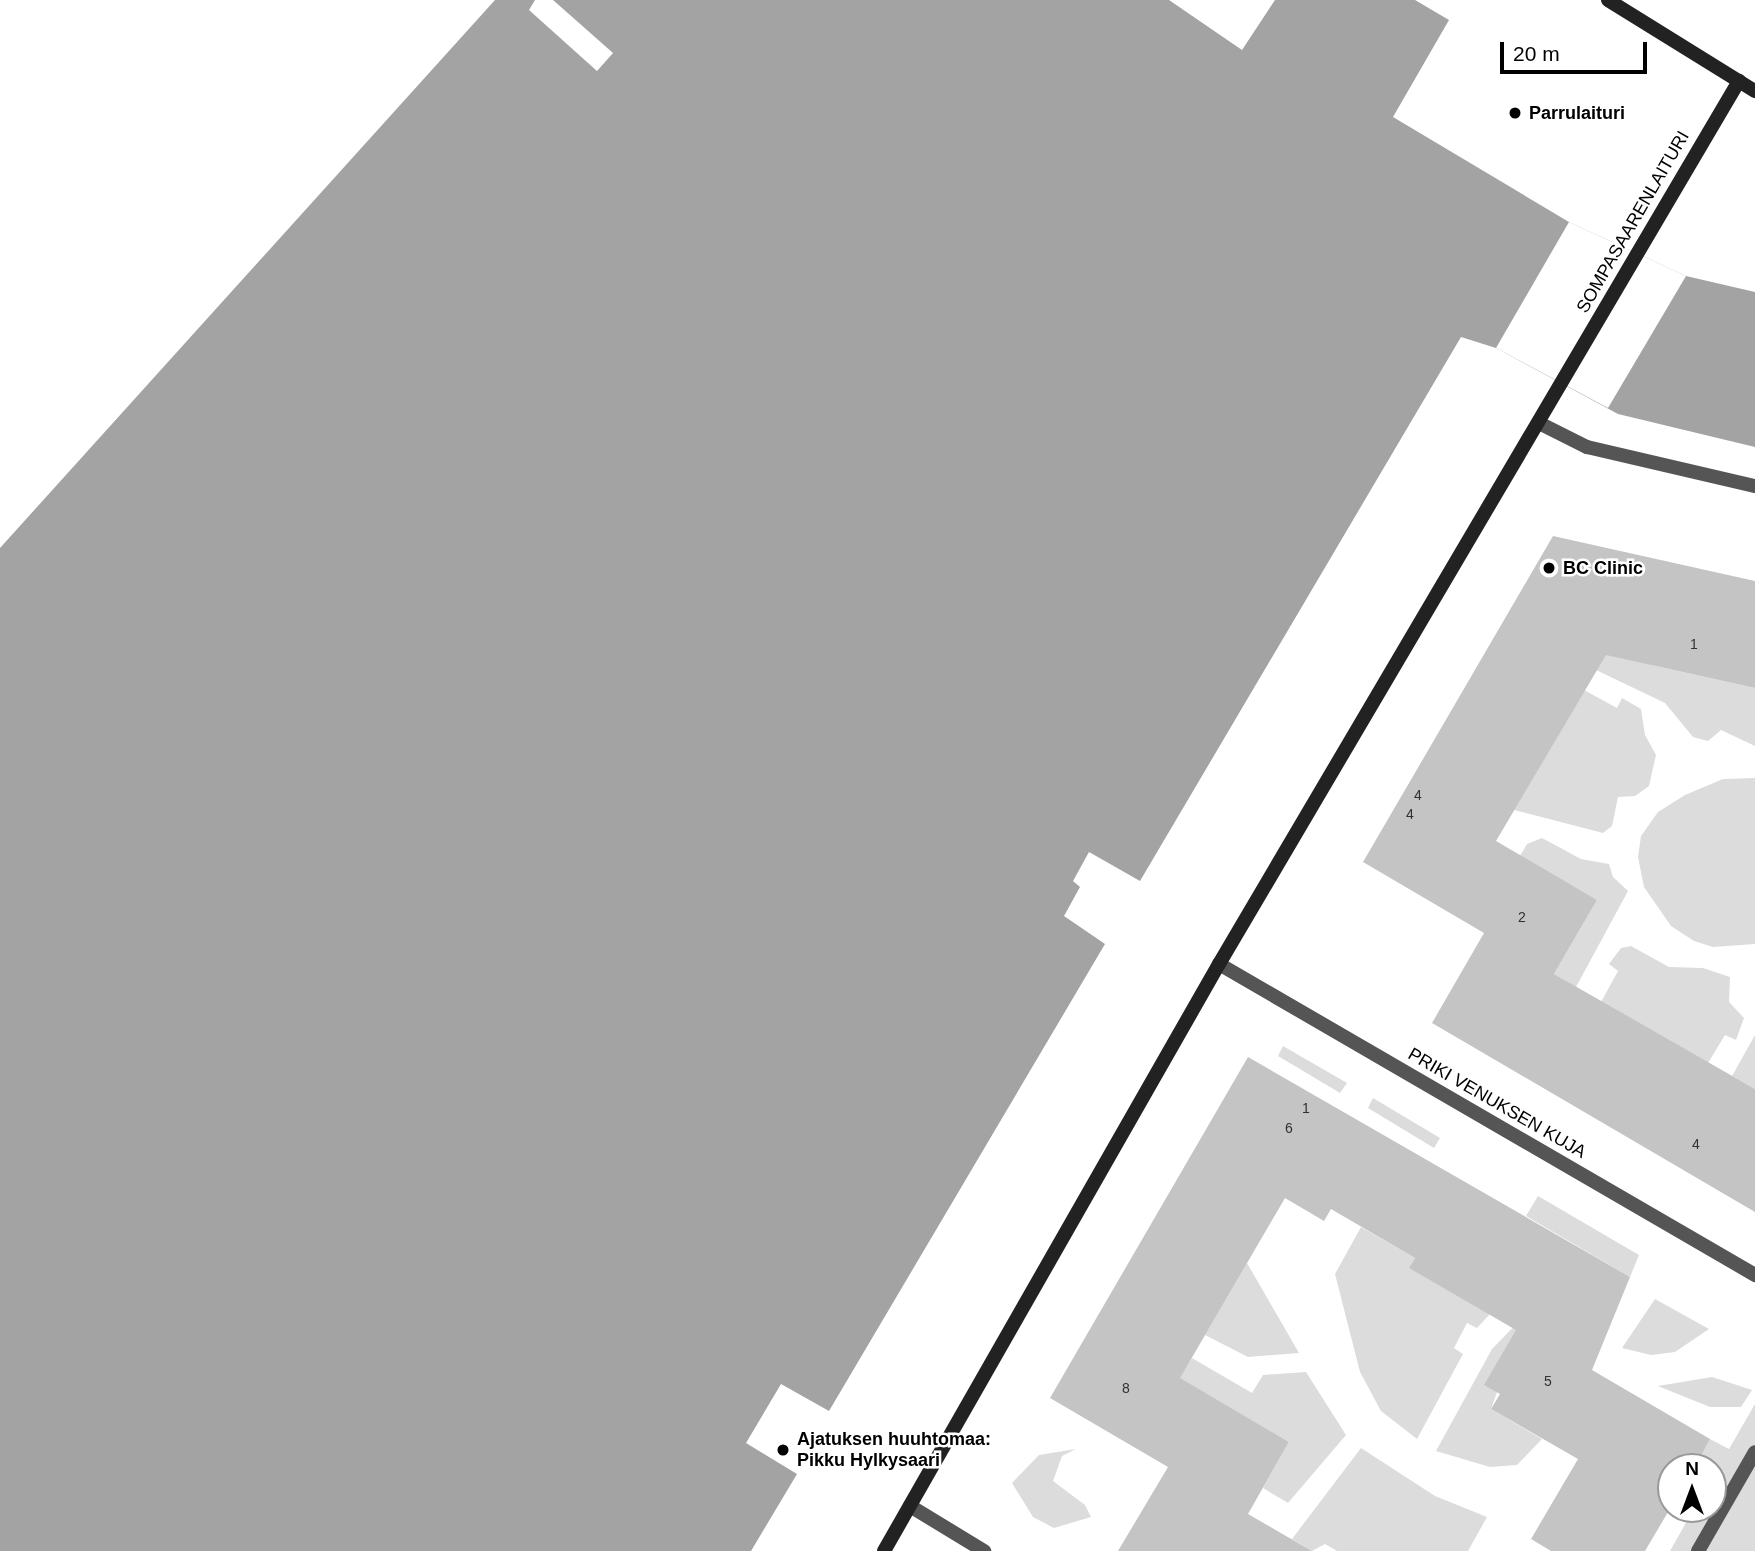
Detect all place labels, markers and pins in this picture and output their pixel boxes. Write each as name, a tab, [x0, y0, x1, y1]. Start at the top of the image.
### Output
place label: Parrulaituri	[1529, 102, 1625, 124]
marker: Parrulaituri	[1507, 105, 1523, 121]
place label: BC Clinic	[1563, 557, 1643, 579]
marker: BC Clinic	[1541, 560, 1557, 576]
place label: Ajatuksen huuhtomaa: Pikku Hylkysaari	[797, 1429, 991, 1472]
marker: Ajatuksen huuhtomaa: Pikku Hylkysaari	[775, 1442, 791, 1458]

